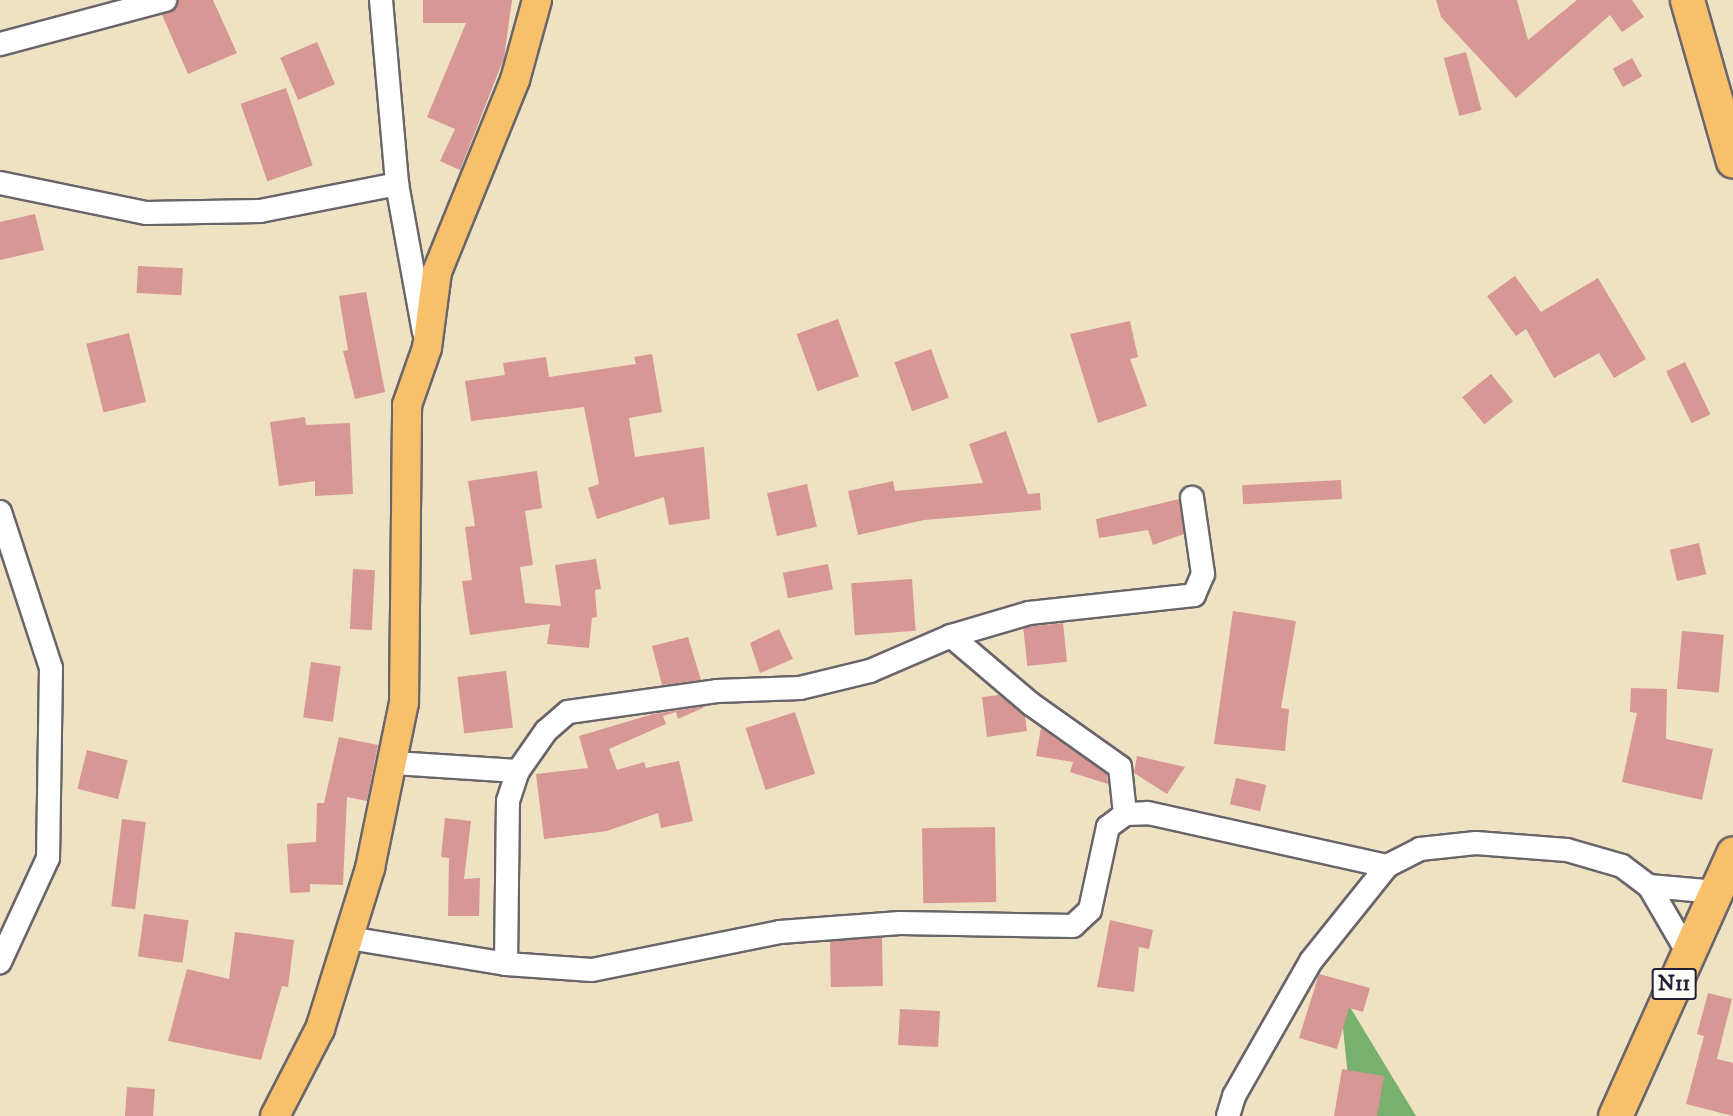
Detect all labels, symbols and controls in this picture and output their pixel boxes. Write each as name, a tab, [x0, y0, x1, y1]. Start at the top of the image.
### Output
road number: N11	[1652, 966, 1696, 1002]

